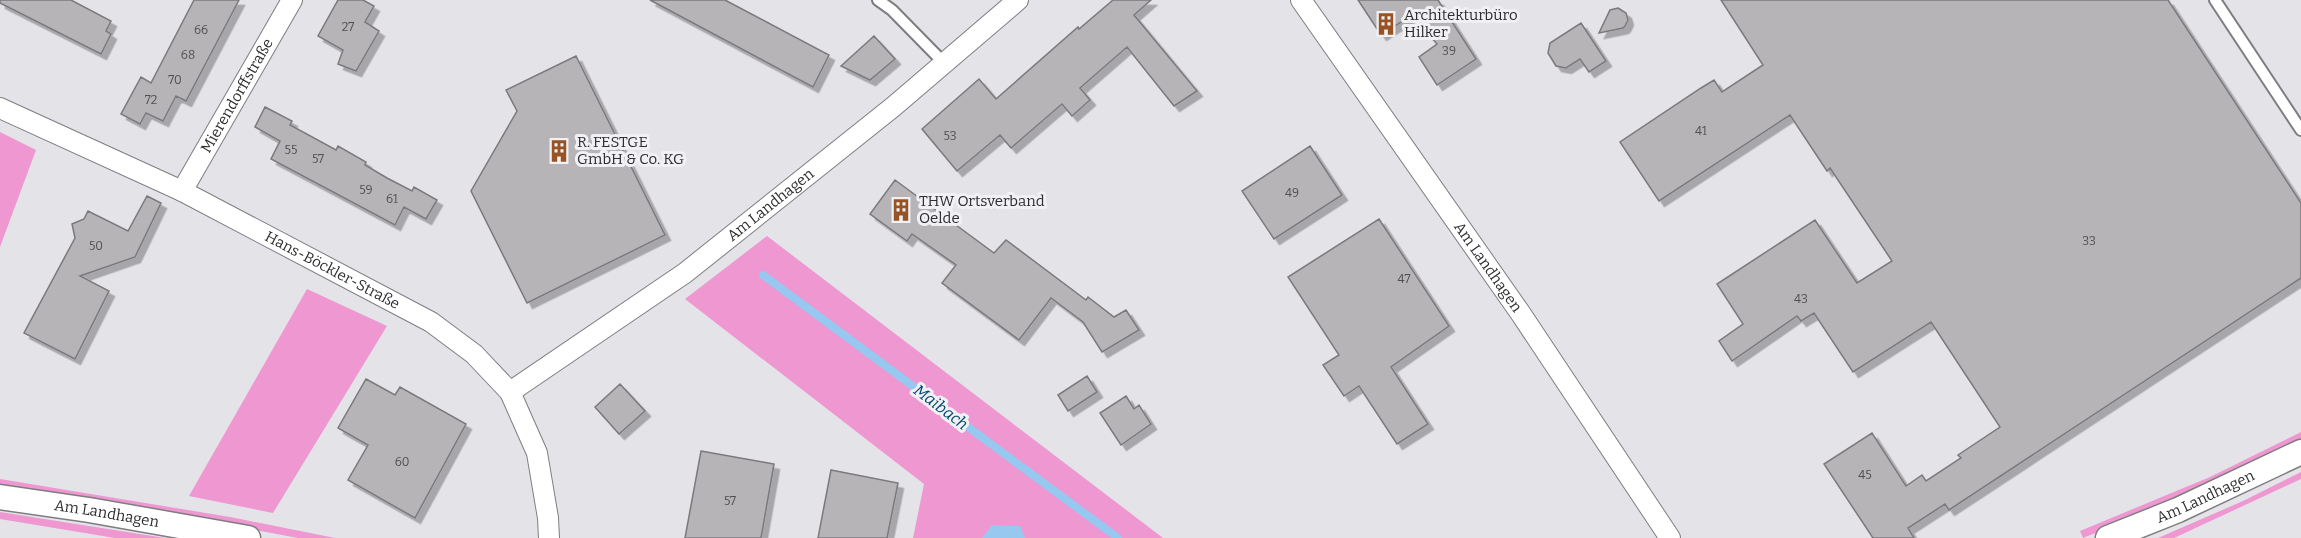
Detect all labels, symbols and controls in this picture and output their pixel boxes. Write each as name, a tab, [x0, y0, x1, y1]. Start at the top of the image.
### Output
place label: Architekturbüro Hilker	[1404, 6, 1518, 41]
building icon: Architekturbüro Hilker	[1373, 11, 1399, 37]
house number: 27	[342, 20, 354, 34]
house number: 66	[194, 23, 208, 37]
street label: Mierendorffstraße	[197, 35, 277, 156]
house number: 39	[1442, 44, 1456, 58]
house number: 68	[181, 48, 195, 62]
house number: 70	[168, 73, 182, 87]
house number: 72	[145, 93, 157, 107]
house number: 41	[1695, 124, 1707, 138]
house number: 53	[944, 129, 957, 143]
place label: R. FESTGE GmbH & Co. KG	[577, 133, 684, 168]
building icon: R. FESTGE GmbH & Co. KG	[546, 138, 572, 164]
house number: 55	[285, 143, 297, 157]
house number: 57	[312, 152, 324, 166]
street label: Am Landhagen	[723, 164, 818, 245]
house number: 59	[359, 183, 373, 197]
house number: 49	[1285, 186, 1299, 200]
house number: 61	[386, 192, 398, 206]
place label: THW Ortsverband Oelde	[919, 192, 1045, 227]
building icon: THW Ortsverband Oelde	[888, 197, 914, 223]
street label: Am Landhagen	[1450, 218, 1526, 316]
street label: Hans-Böckler-Straße	[262, 227, 403, 313]
house number: 33	[2082, 234, 2096, 248]
house number: 50	[89, 239, 103, 253]
house number: 47	[1398, 272, 1410, 286]
house number: 43	[1794, 292, 1808, 306]
water label: Maibach	[910, 380, 972, 434]
house number: 60	[395, 455, 409, 469]
street label: Am Landhagen	[2154, 466, 2258, 527]
house number: 45	[1858, 468, 1872, 482]
house number: 57	[724, 494, 736, 508]
street label: Am Landhagen	[53, 496, 161, 531]

